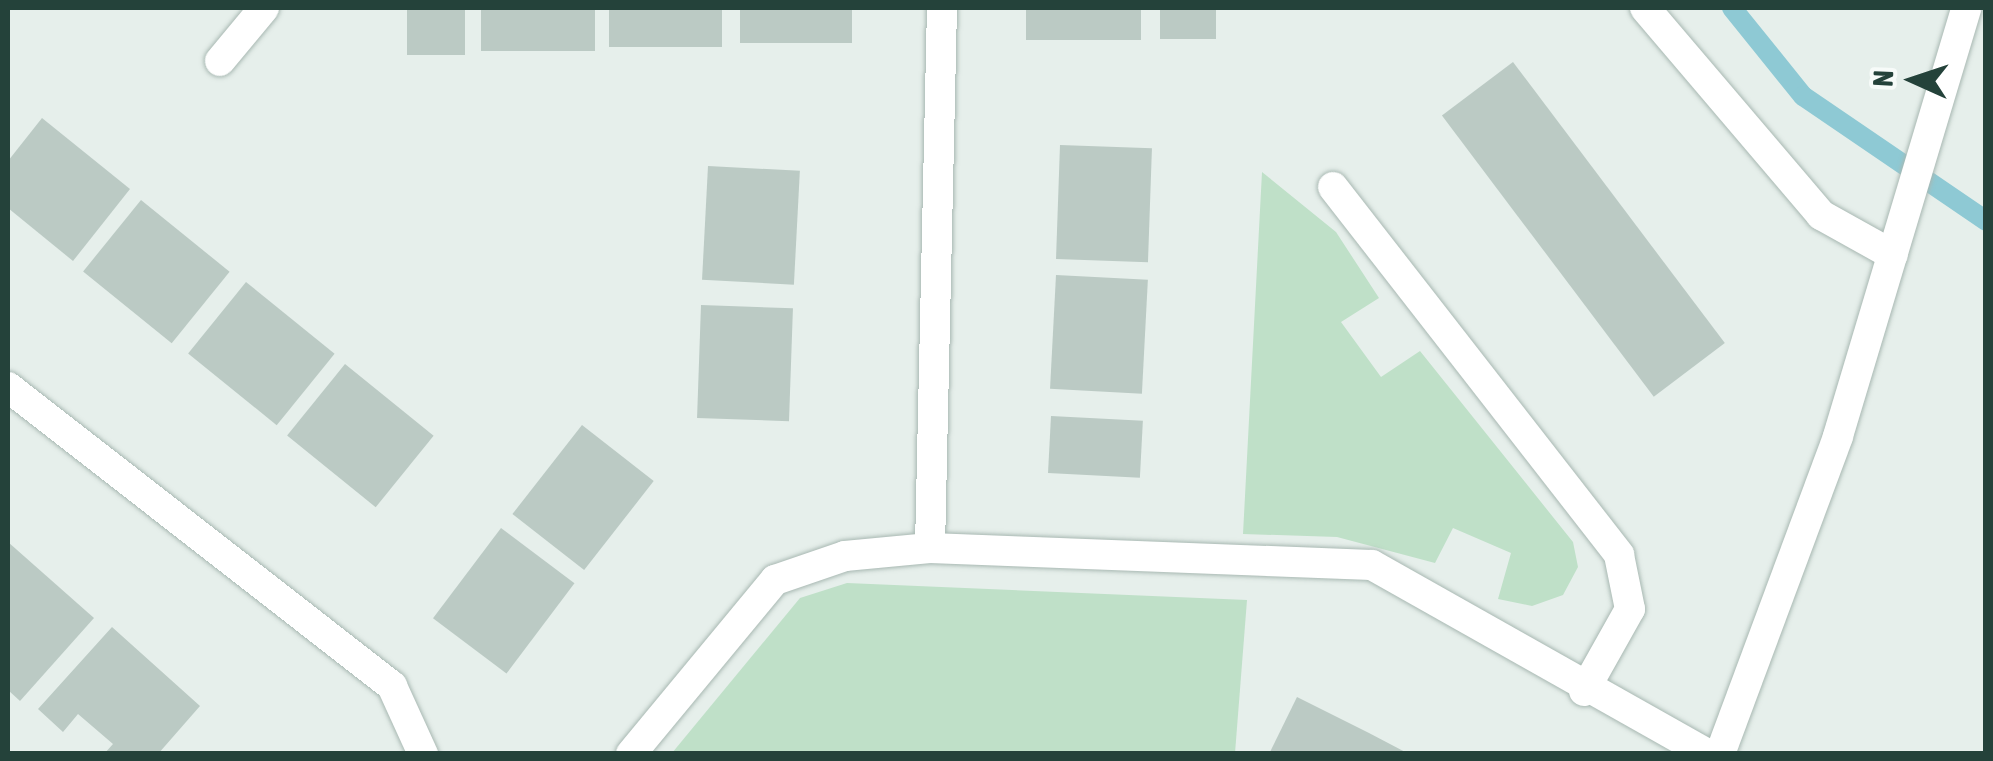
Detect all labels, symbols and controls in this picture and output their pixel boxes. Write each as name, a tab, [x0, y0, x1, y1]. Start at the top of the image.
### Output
north arrow	[1863, 30, 1963, 130]
text: N	[1867, 69, 1899, 88]

